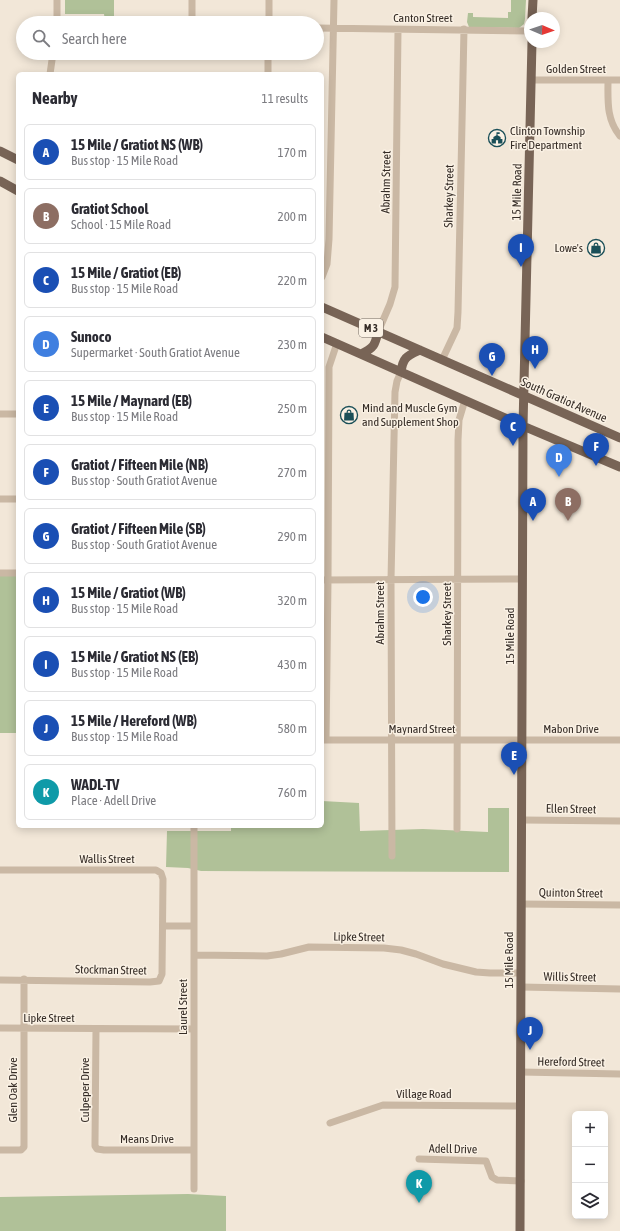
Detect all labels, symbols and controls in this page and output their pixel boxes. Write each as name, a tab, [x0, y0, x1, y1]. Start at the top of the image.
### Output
street label: Canton Street	[393, 11, 453, 25]
north arrow	[524, 12, 560, 48]
search box	[16, 16, 324, 60]
icon: search	[30, 27, 52, 49]
text: Search here	[62, 30, 127, 47]
street label: Golden Street	[546, 62, 607, 76]
text: Nearby	[32, 88, 78, 108]
text: 11 results	[262, 91, 308, 106]
place label: Clinton Township Fire Department	[510, 124, 585, 152]
public building icon: Clinton Township Fire Department	[487, 128, 507, 148]
text: 15 Mile / Gratiot NS (WB)	[71, 136, 203, 153]
text: A	[43, 145, 49, 160]
text: 170 m	[278, 145, 307, 160]
street label: Abrahm Street	[378, 150, 394, 214]
text: Bus stop · 15 Mile Road	[71, 153, 178, 168]
street label: 15 Mile Road	[510, 163, 524, 221]
street label: Sharkey Street	[441, 164, 457, 228]
text: Gratiot School	[71, 200, 148, 217]
text: B	[43, 209, 49, 224]
text: 200 m	[278, 209, 307, 224]
text: School · 15 Mile Road	[71, 217, 171, 232]
pin: I	[508, 234, 534, 267]
shop icon: Lowe's	[586, 238, 606, 258]
place label: Lowe's	[554, 241, 583, 255]
text: 15 Mile / Gratiot (EB)	[71, 264, 181, 281]
text: C	[43, 273, 49, 288]
text: 220 m	[278, 273, 307, 288]
text: Bus stop · 15 Mile Road	[71, 281, 178, 296]
road number: M 3	[359, 319, 383, 337]
text: Sunoco	[71, 328, 111, 345]
pin: H	[522, 336, 548, 369]
text: D	[42, 337, 50, 352]
text: 230 m	[278, 337, 307, 352]
pin: G	[479, 343, 505, 376]
text: Supermarket · South Gratiot Avenue	[71, 345, 240, 360]
street label: South Gratiot Avenue	[519, 375, 609, 425]
text: 15 Mile / Maynard (EB)	[71, 392, 192, 409]
text: E	[43, 401, 49, 416]
text: 250 m	[278, 401, 307, 416]
place label: Mind and Muscle Gym and Supplement Shop	[362, 401, 459, 429]
shop icon: Mind and Muscle Gym and Supplement Shop	[339, 405, 359, 425]
text: Bus stop · 15 Mile Road	[71, 409, 178, 424]
pin: C	[500, 413, 526, 446]
pin: F	[583, 433, 609, 466]
pin: D	[546, 444, 572, 477]
text: Gratiot / Fifteen Mile (NB)	[71, 456, 208, 473]
text: F	[43, 465, 49, 480]
text: 270 m	[278, 465, 307, 480]
text: Bus stop · South Gratiot Avenue	[71, 473, 217, 488]
pin: A	[520, 488, 546, 521]
pin: B	[555, 488, 581, 521]
text: Gratiot / Fifteen Mile (SB)	[71, 520, 206, 537]
text: G	[43, 529, 49, 544]
text: 290 m	[278, 529, 307, 544]
text: Bus stop · South Gratiot Avenue	[71, 537, 217, 552]
street label: Abrahm Street	[373, 581, 387, 644]
street label: Sharkey Street	[440, 582, 454, 646]
text: 15 Mile / Gratiot (WB)	[71, 584, 186, 601]
your location	[413, 587, 433, 607]
text: H	[42, 593, 50, 608]
text: 320 m	[278, 593, 307, 608]
text: Bus stop · 15 Mile Road	[71, 601, 178, 616]
street label: 15 Mile Road	[503, 608, 517, 664]
text: 15 Mile / Gratiot NS (EB)	[71, 648, 199, 665]
text: I	[44, 657, 48, 672]
text: 430 m	[278, 657, 307, 672]
text: Bus stop · 15 Mile Road	[71, 665, 178, 680]
text: 15 Mile / Hereford (WB)	[71, 712, 197, 729]
text: J	[44, 721, 48, 736]
text: 580 m	[278, 721, 307, 736]
street label: Maynard Street	[388, 722, 456, 736]
street label: Mabon Drive	[543, 722, 599, 736]
text: Bus stop · 15 Mile Road	[71, 729, 178, 744]
pin: E	[501, 742, 527, 775]
text: WADL-TV	[71, 776, 119, 793]
text: K	[43, 785, 49, 800]
text: 760 m	[278, 785, 307, 800]
text: Place · Adell Drive	[71, 793, 156, 808]
street label: Ellen Street	[546, 802, 597, 816]
street label: Wallis Street	[79, 852, 135, 866]
street label: Quinton Street	[539, 885, 604, 901]
street label: Lipke Street	[333, 930, 385, 944]
street label: 15 Mile Road	[502, 932, 516, 988]
street label: Stockman Street	[75, 962, 148, 978]
street label: Willis Street	[543, 970, 597, 984]
street label: Laurel Street	[176, 978, 190, 1035]
street label: Lipke Street	[23, 1011, 75, 1025]
pin: J	[517, 1017, 543, 1050]
street label: Hereford Street	[537, 1054, 605, 1070]
street label: Glen Oak Drive	[6, 1057, 20, 1123]
street label: Culpeper Drive	[78, 1057, 92, 1123]
street label: Village Road	[396, 1087, 452, 1101]
map controls	[572, 1111, 608, 1219]
button: +	[572, 1111, 608, 1147]
street label: Means Drive	[120, 1132, 174, 1146]
street label: Adell Drive	[429, 1142, 477, 1156]
button: −	[572, 1147, 608, 1183]
pin: K	[406, 1170, 432, 1203]
button: layers	[572, 1183, 608, 1219]

